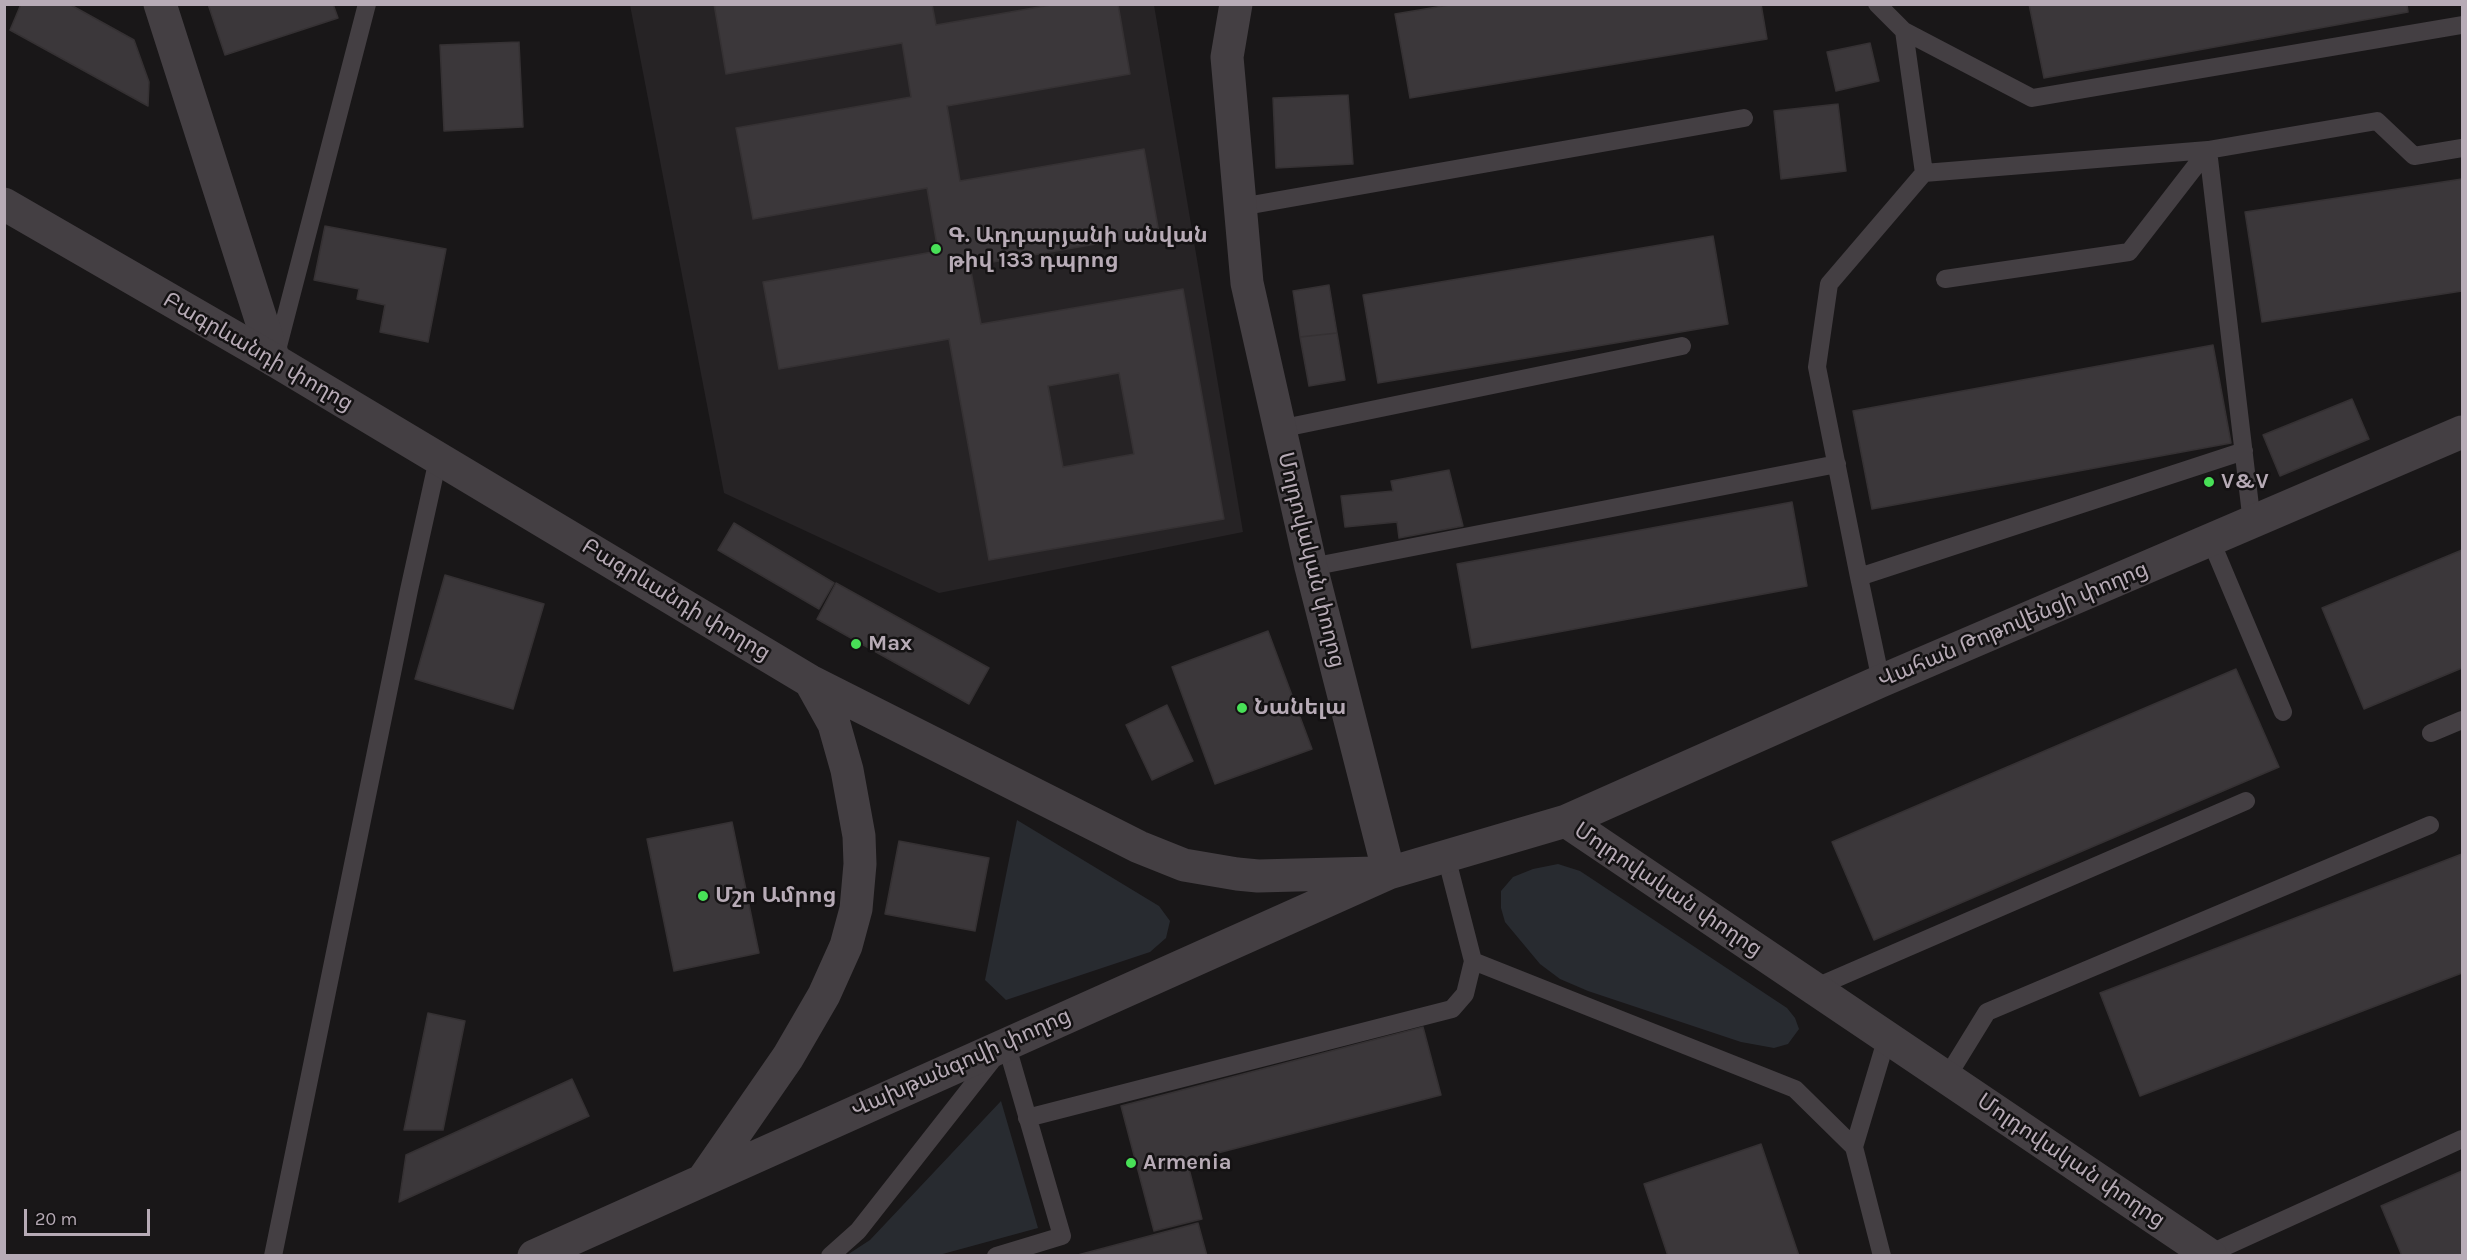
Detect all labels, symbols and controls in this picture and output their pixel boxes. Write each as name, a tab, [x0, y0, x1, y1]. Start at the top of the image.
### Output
place label: Գ. Ադդարյանի անվան թիվ 133 դպրոց	[948, 223, 1208, 274]
marker: Գ. Ադդարյանի անվան թիվ 133 դպրոց	[929, 242, 943, 256]
street label: Բագրևանդի փողոց	[158, 287, 358, 417]
street label: Մոլդովական փողոց	[1271, 450, 1351, 670]
place label: V&V	[2221, 469, 2269, 495]
marker: V&V	[2202, 475, 2216, 489]
street label: Բագրևանդի փողոց	[577, 533, 775, 667]
street label: Վահան Թոթովենցի փողոց	[1874, 556, 2152, 694]
place label: Max	[868, 631, 912, 657]
marker: Max	[849, 637, 863, 651]
place label: Նանելա	[1254, 695, 1346, 721]
marker: Նանելա	[1235, 701, 1249, 715]
street label: Մոլդովական փողոց	[1569, 817, 1767, 963]
place label: Մշո Ամրոց	[715, 883, 837, 909]
marker: Մշո Ամրոց	[696, 889, 710, 903]
street label: Վախթանգովի փողոց	[847, 1003, 1075, 1123]
street label: Մոլդովական փողոց	[1972, 1088, 2170, 1234]
place label: Armenia	[1143, 1150, 1232, 1176]
marker: Armenia	[1124, 1156, 1138, 1170]
scale bar	[27, 1197, 153, 1235]
text: 20 m	[35, 1208, 77, 1230]

